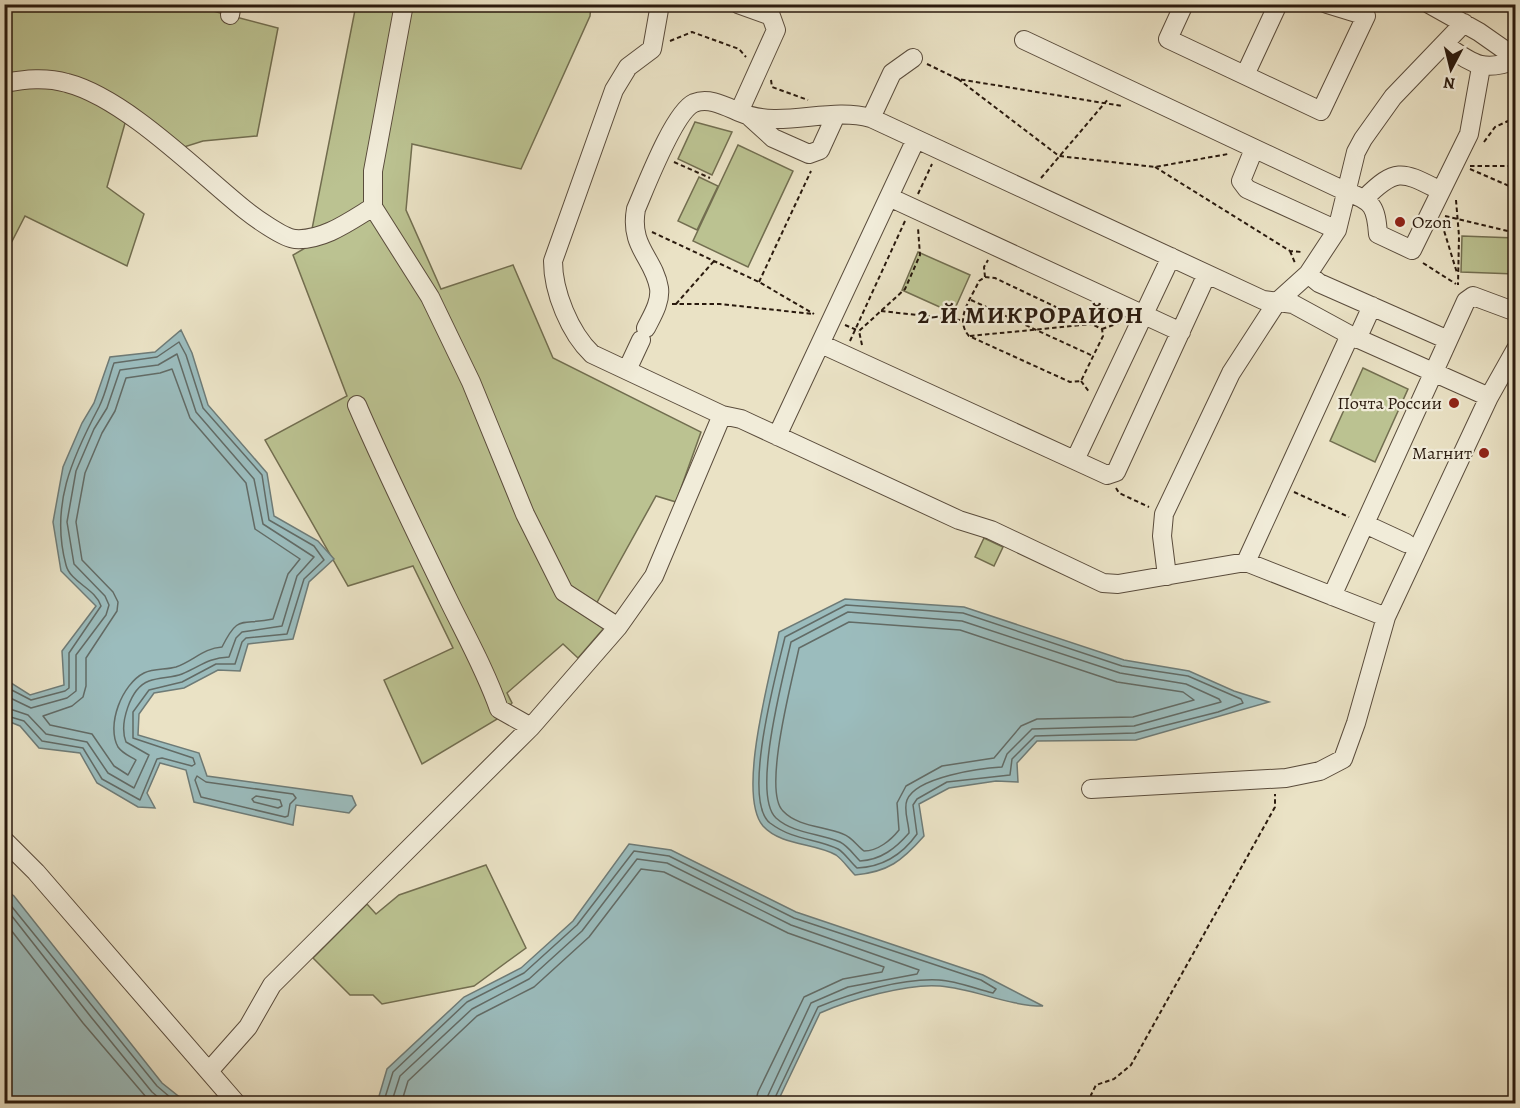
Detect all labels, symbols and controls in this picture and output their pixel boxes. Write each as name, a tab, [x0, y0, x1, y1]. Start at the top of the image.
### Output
north arrow	[1421, 39, 1481, 99]
text: N	[1442, 71, 1456, 95]
place label: Ozon	[1412, 210, 1452, 234]
marker: Ozon	[1393, 215, 1407, 229]
district label: 2-Й МИКРОРАЙОН	[918, 299, 1144, 331]
place label: Почта России	[1337, 391, 1442, 415]
marker: Почта России	[1447, 396, 1461, 410]
place label: Магнит	[1412, 441, 1472, 465]
marker: Магнит	[1477, 446, 1491, 460]

